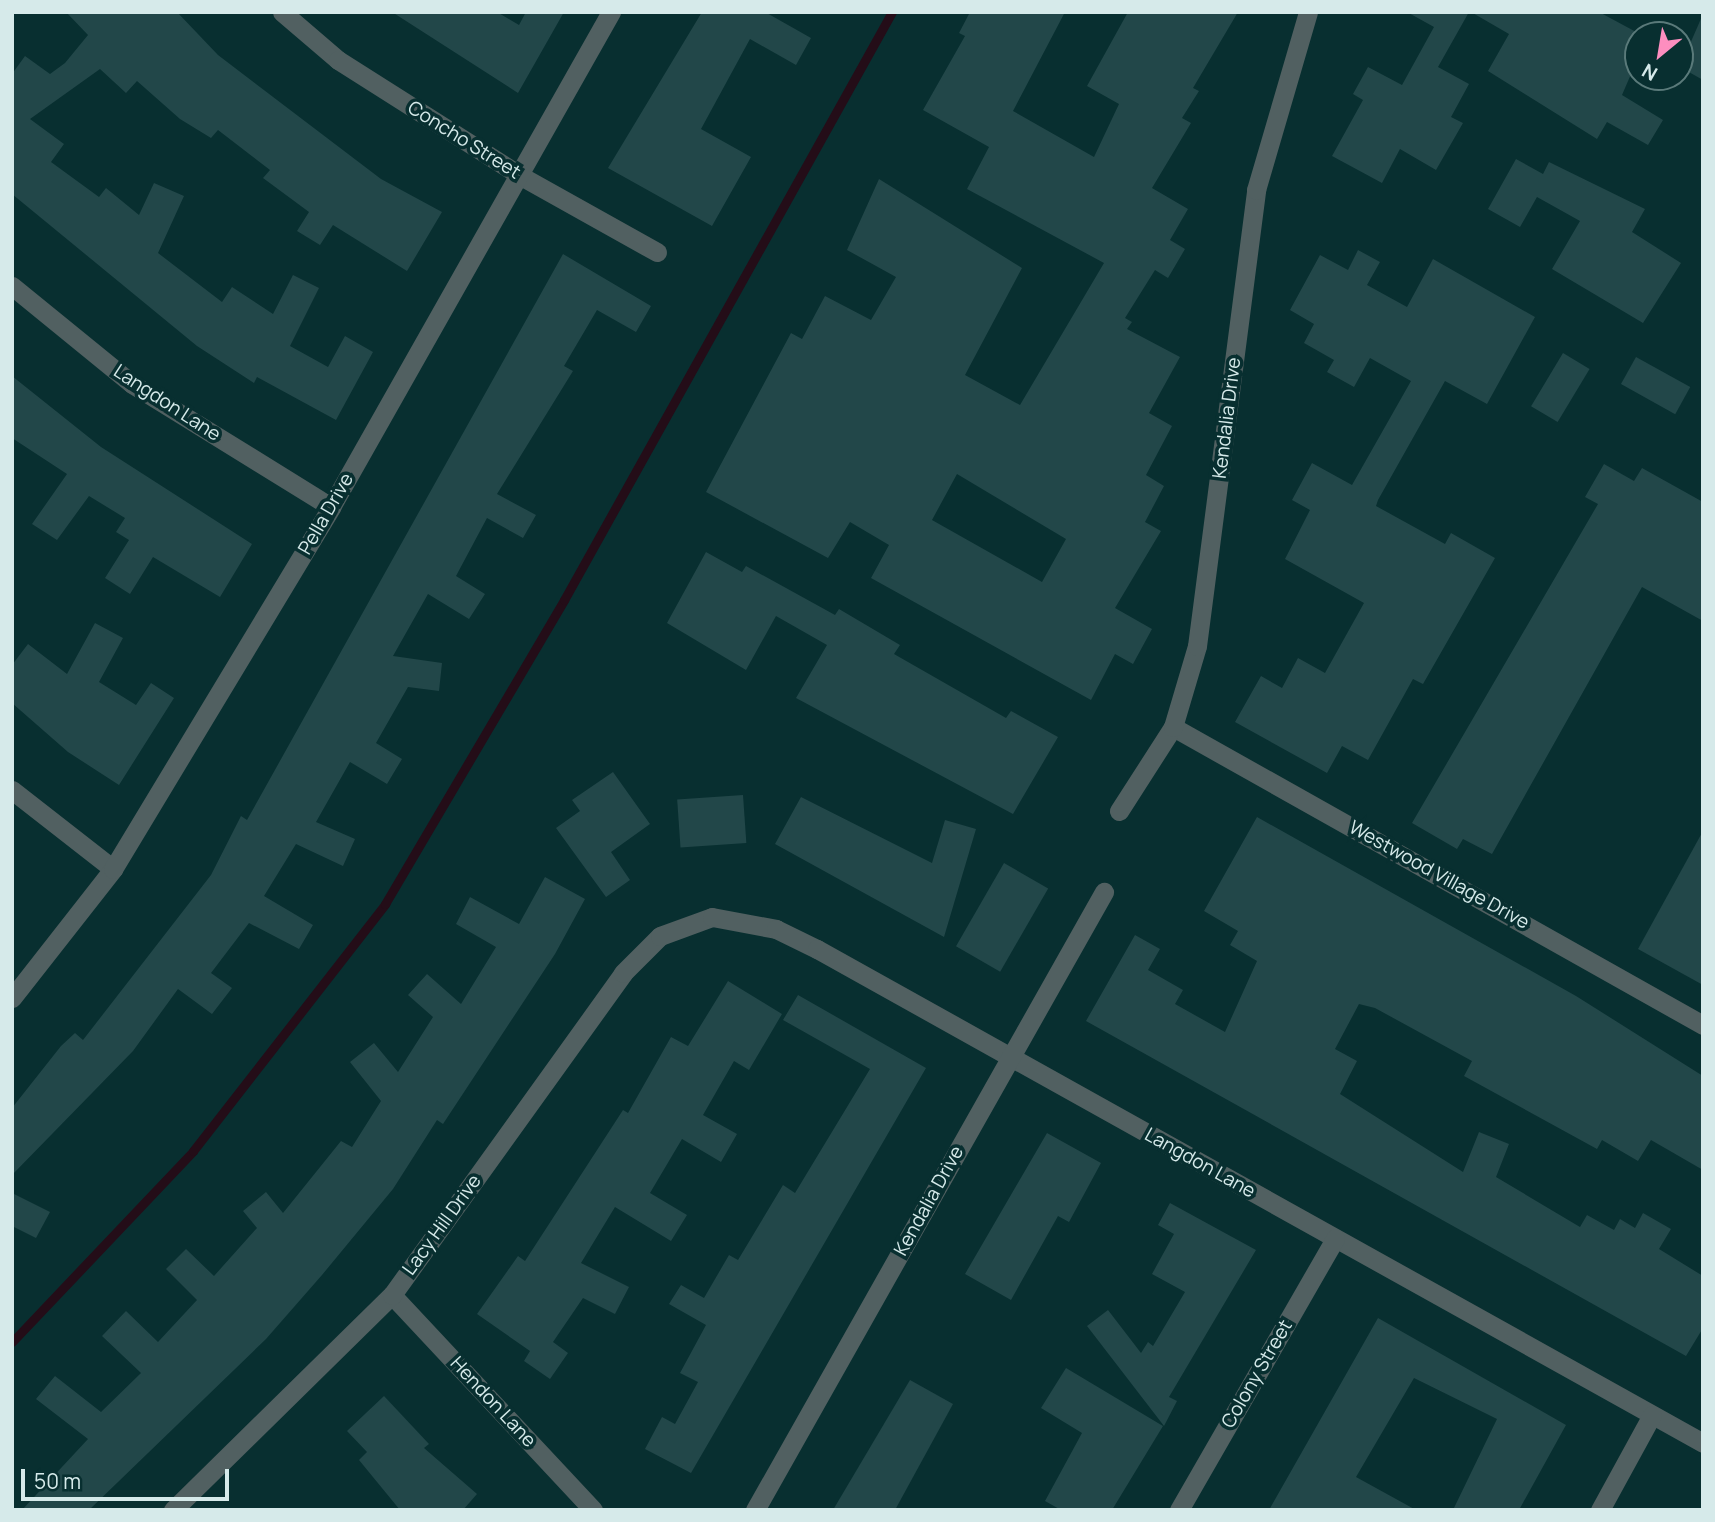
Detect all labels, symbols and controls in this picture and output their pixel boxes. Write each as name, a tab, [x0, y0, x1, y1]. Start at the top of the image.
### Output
north arrow	[1624, 21, 1694, 91]
text: N	[1637, 58, 1662, 87]
street label: Concho Street	[403, 96, 525, 184]
street label: Kendalia Drive	[1208, 356, 1246, 480]
street label: Langdon Lane	[109, 360, 225, 446]
street label: Pella Drive	[294, 469, 358, 559]
street label: Westwood Village Drive	[1345, 816, 1533, 934]
street label: Langdon Lane	[1141, 1123, 1259, 1203]
street label: Kendalia Drive	[889, 1142, 969, 1260]
street label: Lacy Hill Drive	[398, 1170, 486, 1280]
street label: Colony Street	[1217, 1316, 1297, 1432]
street label: Hendon Lane	[445, 1352, 541, 1452]
scale bar	[24, 1456, 233, 1500]
text: 50 m	[34, 1467, 81, 1495]

